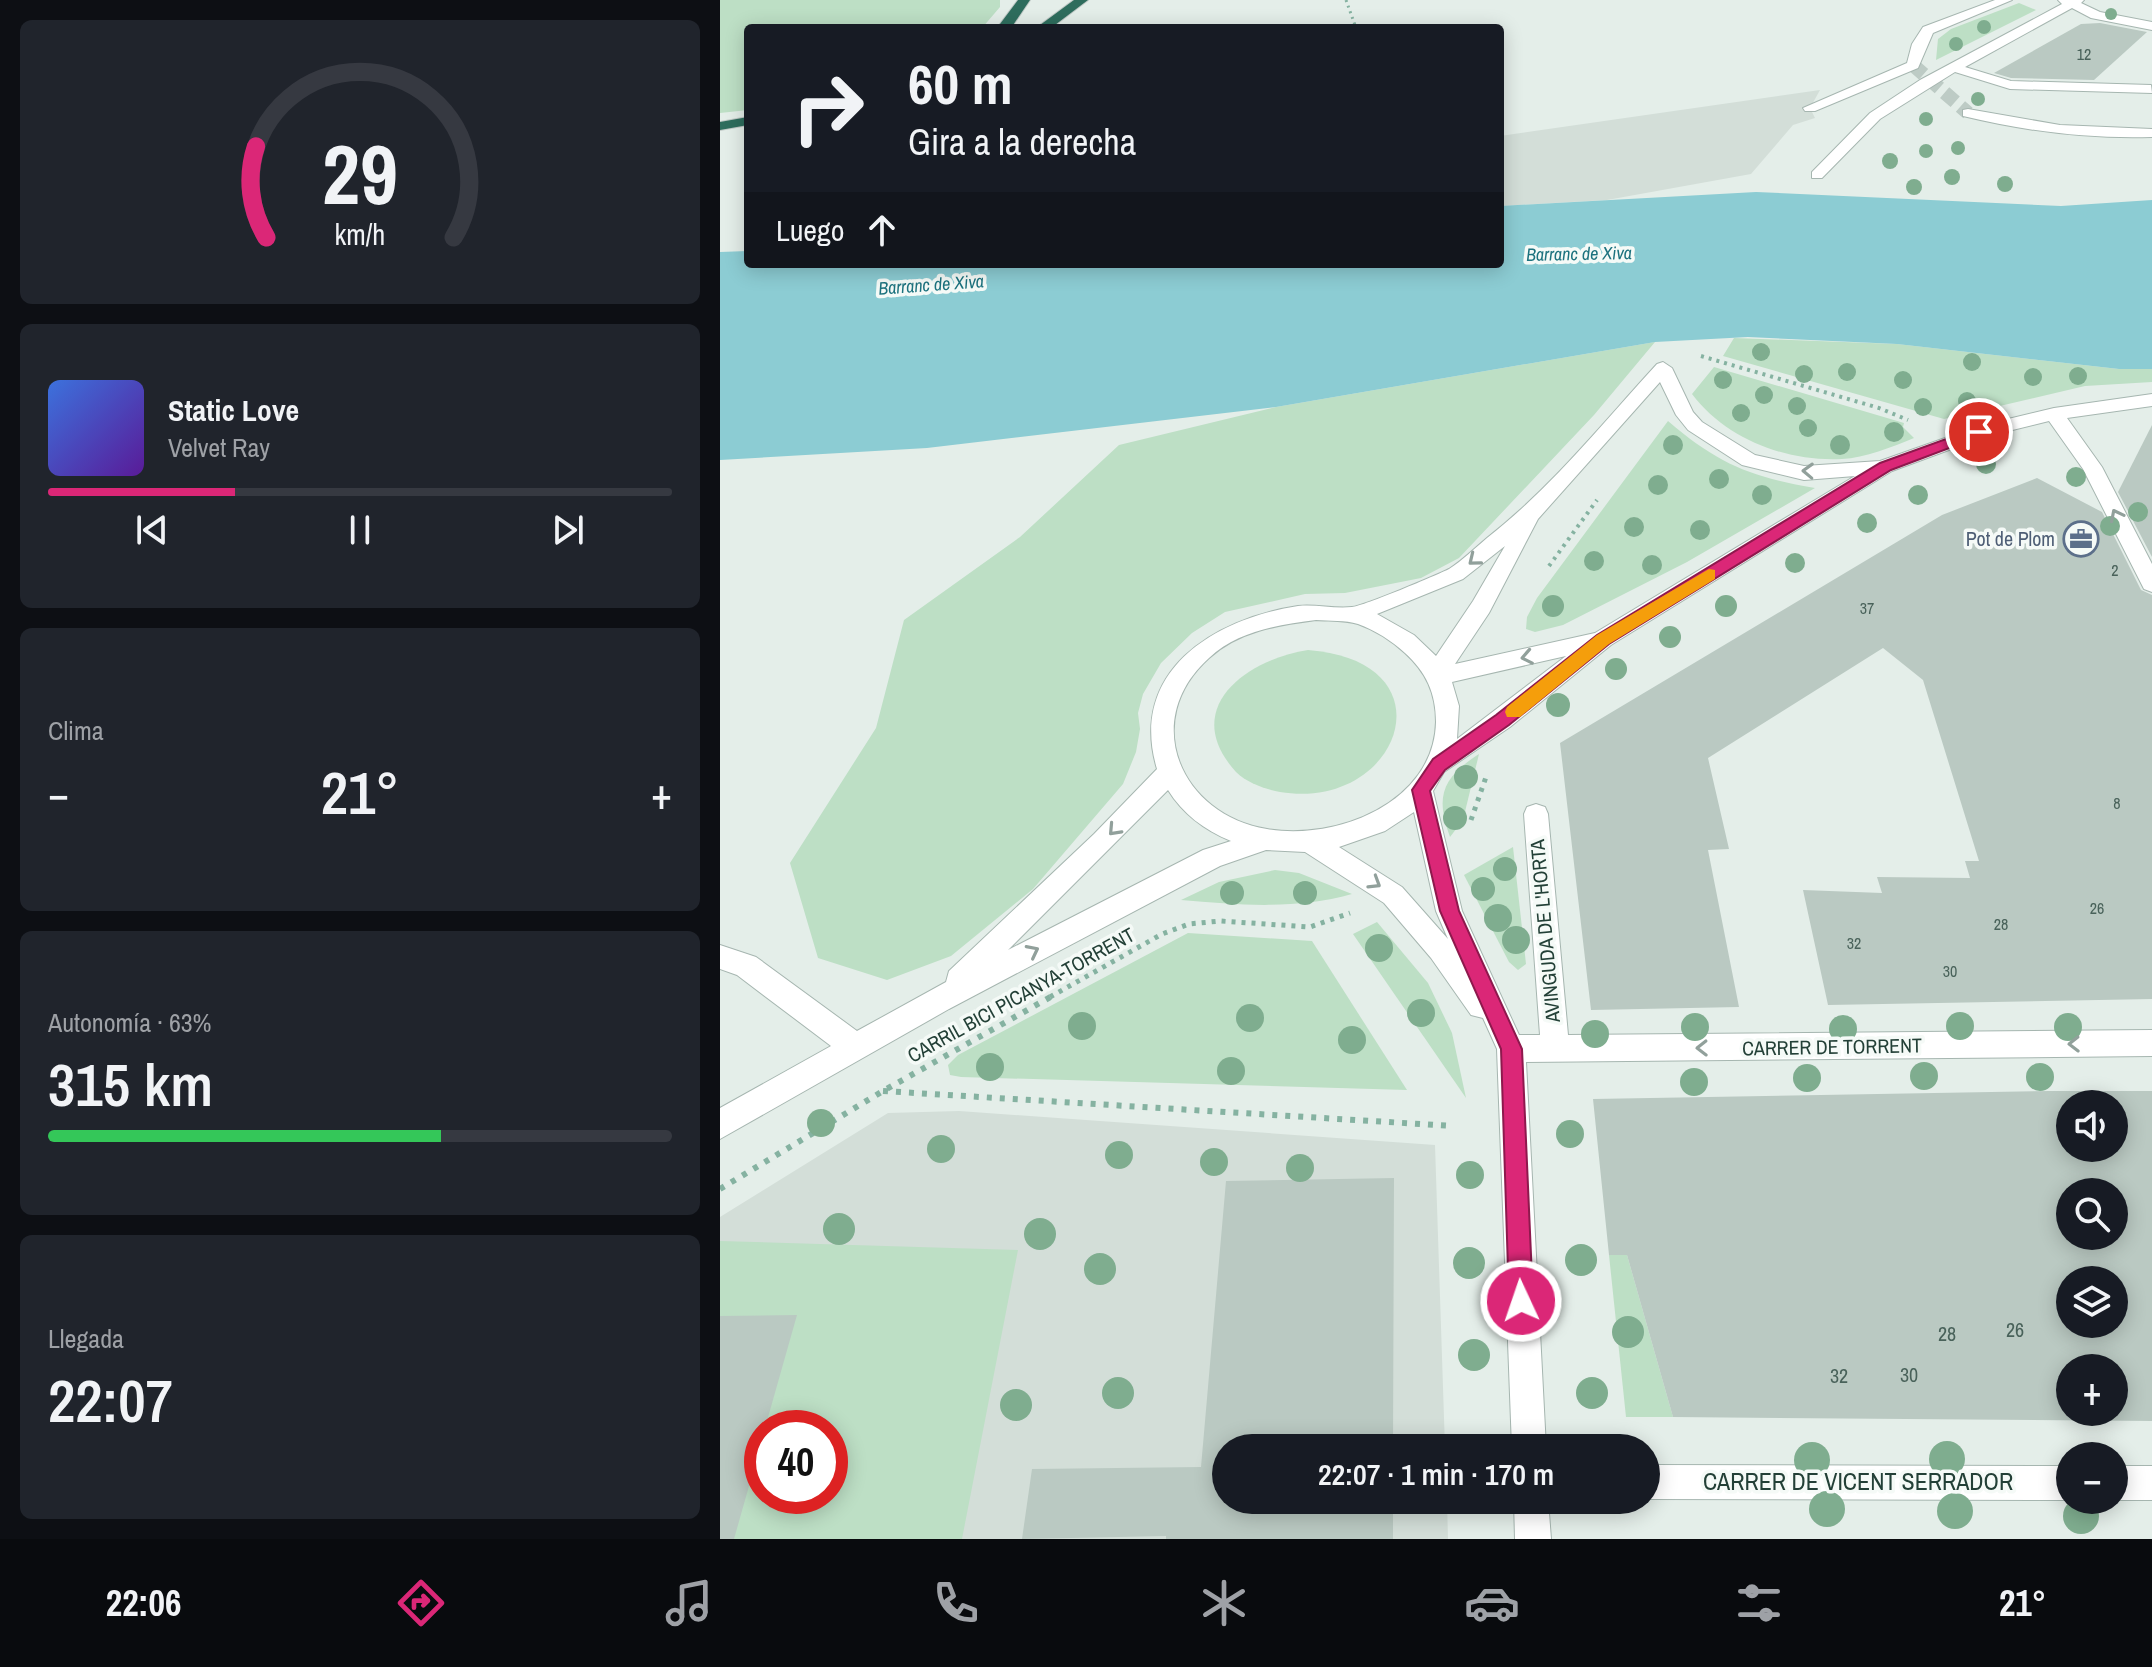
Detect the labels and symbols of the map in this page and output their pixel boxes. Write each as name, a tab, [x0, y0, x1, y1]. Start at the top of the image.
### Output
house number: 12	[2077, 43, 2091, 65]
water label: Barranc de Xiva	[1526, 240, 1632, 267]
water label: Barranc de Xiva	[877, 268, 985, 301]
pin	[1945, 398, 2013, 466]
one-way arrow	[1801, 463, 1814, 480]
one-way arrow	[2111, 508, 2126, 523]
office icon: Pot de Plom	[2062, 520, 2100, 558]
place label: Pot de Plom	[1966, 525, 2055, 552]
one-way arrow	[1469, 550, 1483, 565]
house number: 2	[2111, 559, 2119, 581]
house number: 37	[1860, 597, 1874, 619]
one-way arrow	[1521, 647, 1534, 664]
house number: 8	[2113, 792, 2121, 814]
one-way arrow	[1109, 821, 1123, 835]
street label: AVINGUDA DE L'HORTA	[1523, 838, 1566, 1025]
one-way arrow	[1366, 874, 1381, 889]
house number: 26	[2090, 897, 2104, 919]
house number: 28	[1994, 913, 2008, 935]
street label: CARRIL BICI PICANYA-TORRENT	[902, 921, 1139, 1068]
house number: 32	[1847, 932, 1861, 954]
one-way arrow	[1025, 945, 1040, 960]
house number: 30	[1943, 960, 1957, 982]
street label: CARRER DE TORRENT	[1742, 1031, 1922, 1062]
one-way arrow	[2067, 1035, 2080, 1052]
one-way arrow	[1695, 1040, 1708, 1057]
position arrow	[1479, 1259, 1563, 1343]
house number: 26	[2006, 1316, 2024, 1343]
house number: 28	[1938, 1320, 1956, 1347]
house number: 30	[1900, 1361, 1918, 1388]
house number: 32	[1830, 1362, 1848, 1389]
speed limit sign: 40	[744, 1410, 848, 1514]
street label: CARRER DE VICENT SERRADOR	[1703, 1465, 2013, 1497]

